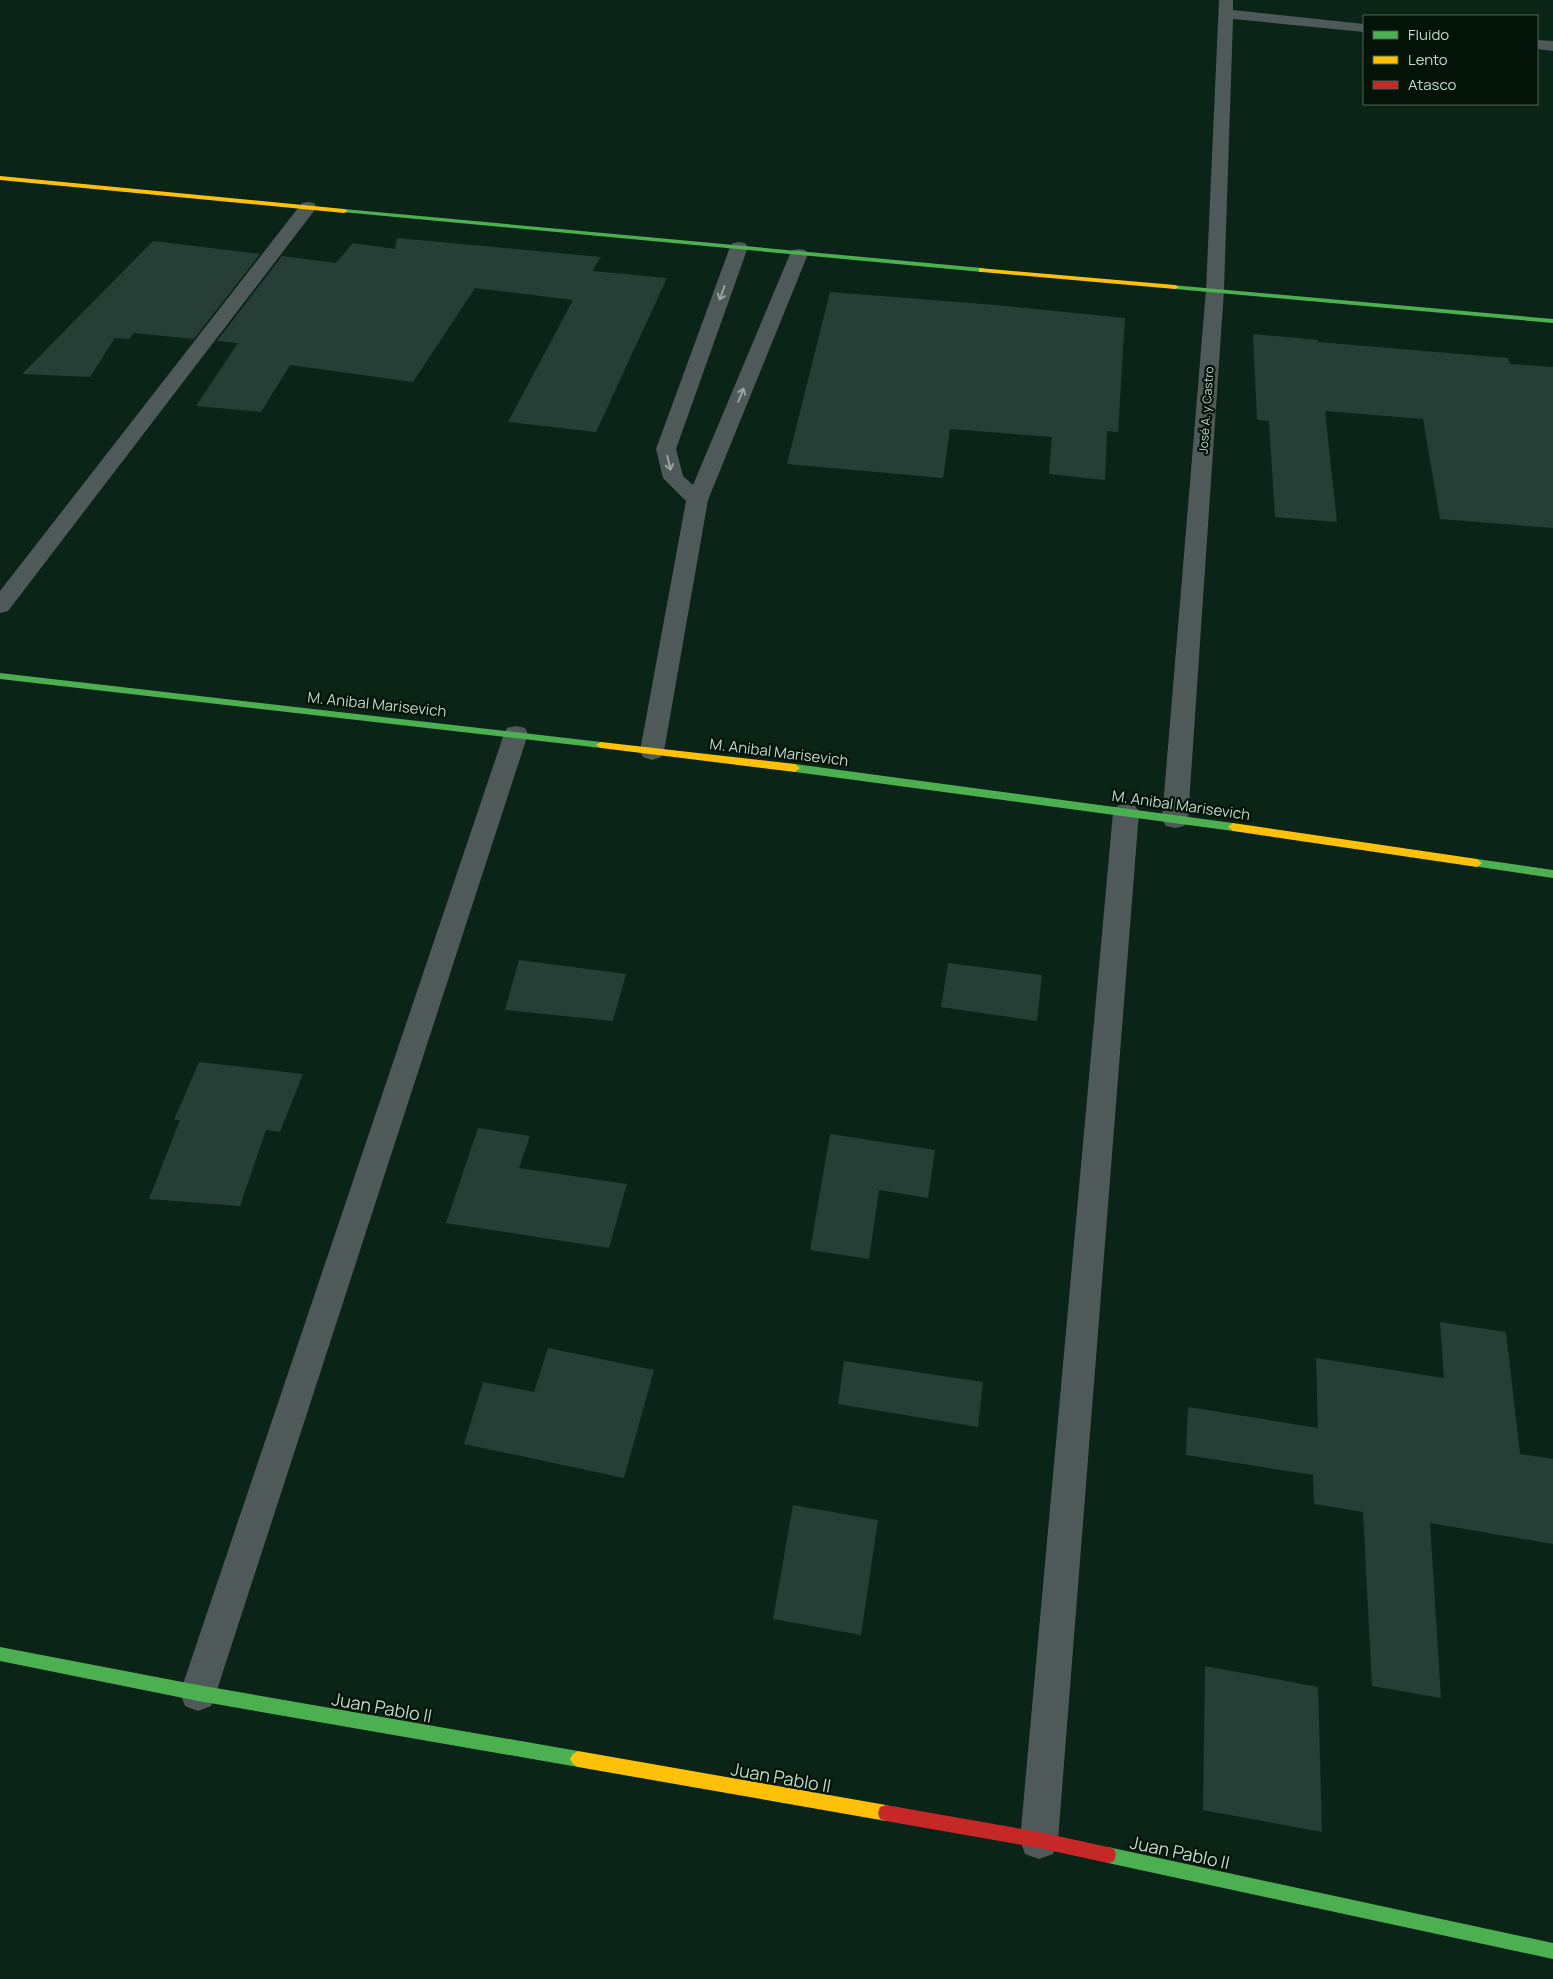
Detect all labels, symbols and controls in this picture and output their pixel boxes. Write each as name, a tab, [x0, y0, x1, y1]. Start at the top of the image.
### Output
legend	[1363, 15, 1538, 105]
text: Fluido	[1408, 24, 1449, 45]
text: Lento	[1408, 49, 1448, 70]
text: Atasco	[1408, 74, 1456, 95]
one-way arrow	[717, 285, 726, 300]
street label: José A. y Castro	[1194, 366, 1218, 454]
one-way arrow	[736, 388, 746, 403]
one-way arrow	[665, 454, 674, 470]
street label: M. Anibal Marisevich	[306, 686, 448, 722]
street label: M. Anibal Marisevich	[708, 733, 850, 771]
street label: M. Anibal Marisevich	[1110, 785, 1252, 825]
street label: Juan Pablo II	[330, 1686, 434, 1728]
street label: Juan Pablo II	[729, 1756, 833, 1798]
street label: Juan Pablo II	[1128, 1830, 1232, 1874]

